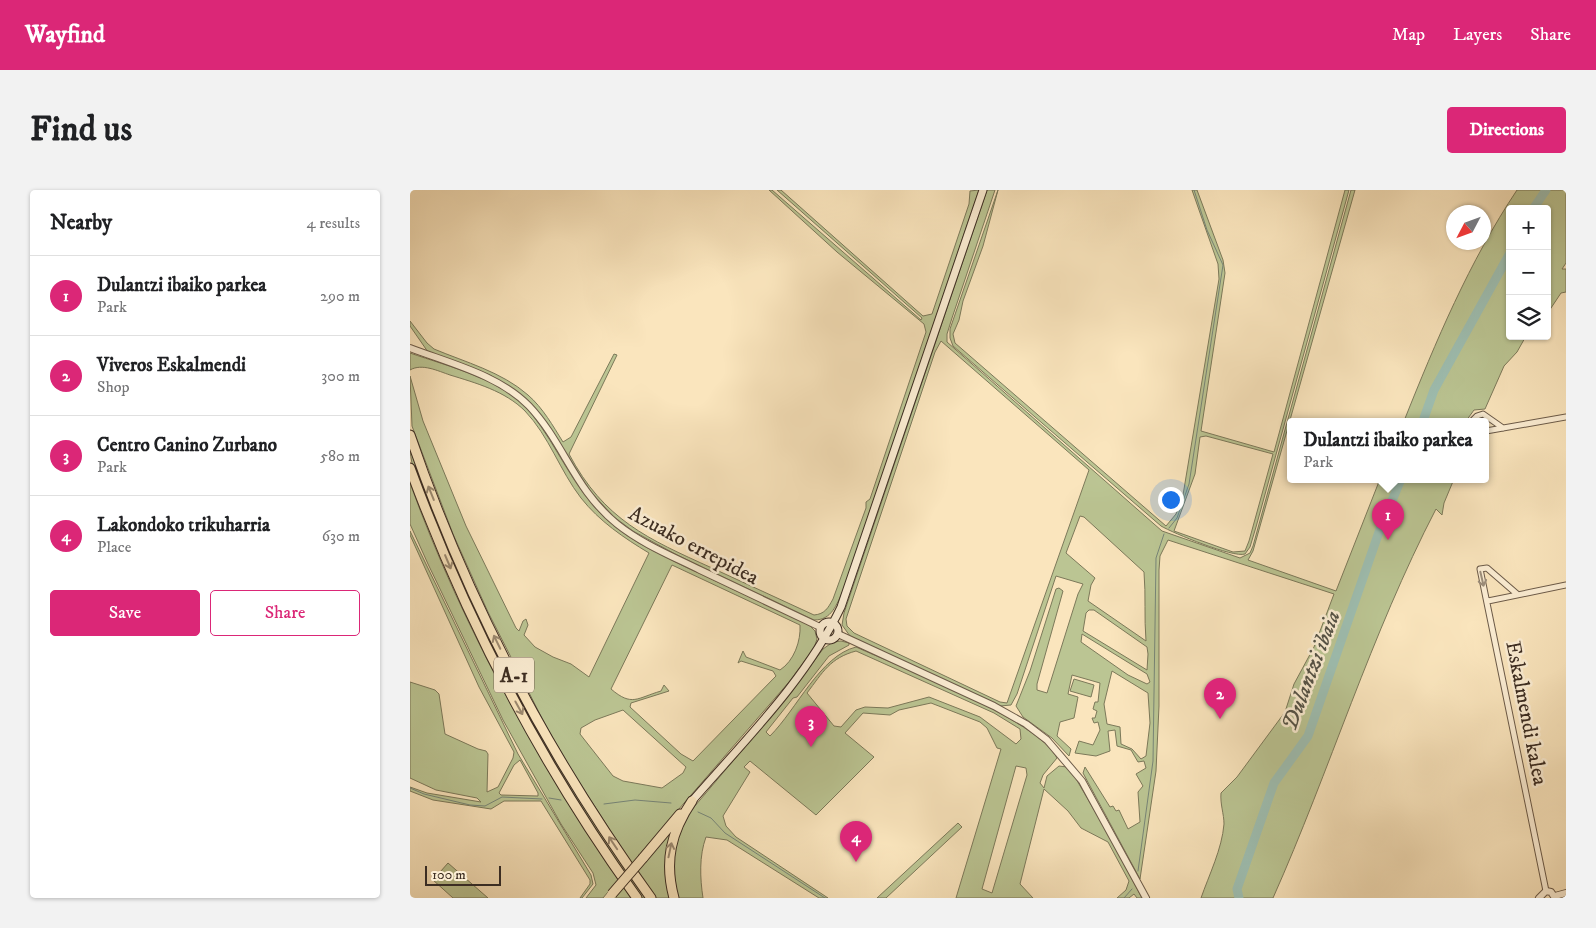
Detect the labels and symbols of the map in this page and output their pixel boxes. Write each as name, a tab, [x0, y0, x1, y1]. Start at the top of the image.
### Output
north arrow	[1446, 205, 1491, 250]
one-way arrow	[426, 486, 435, 501]
your location	[1158, 487, 1184, 513]
pin: 1	[1372, 499, 1404, 540]
street label: Azuako errepidea	[624, 501, 763, 591]
one-way arrow	[443, 554, 453, 569]
one-way arrow	[1478, 571, 1487, 587]
water label: Dulantzi ibaia	[1276, 607, 1347, 734]
one-way arrow	[492, 635, 501, 650]
street label: Eskalmendi kalea	[1499, 639, 1553, 788]
road number: A-1	[494, 658, 534, 692]
pin: 2	[1204, 678, 1236, 719]
one-way arrow	[514, 700, 524, 715]
pin: 3	[795, 706, 827, 747]
pin: 4	[840, 821, 872, 862]
one-way arrow	[608, 837, 618, 851]
one-way arrow	[666, 842, 675, 858]
scale bar	[425, 863, 501, 886]

